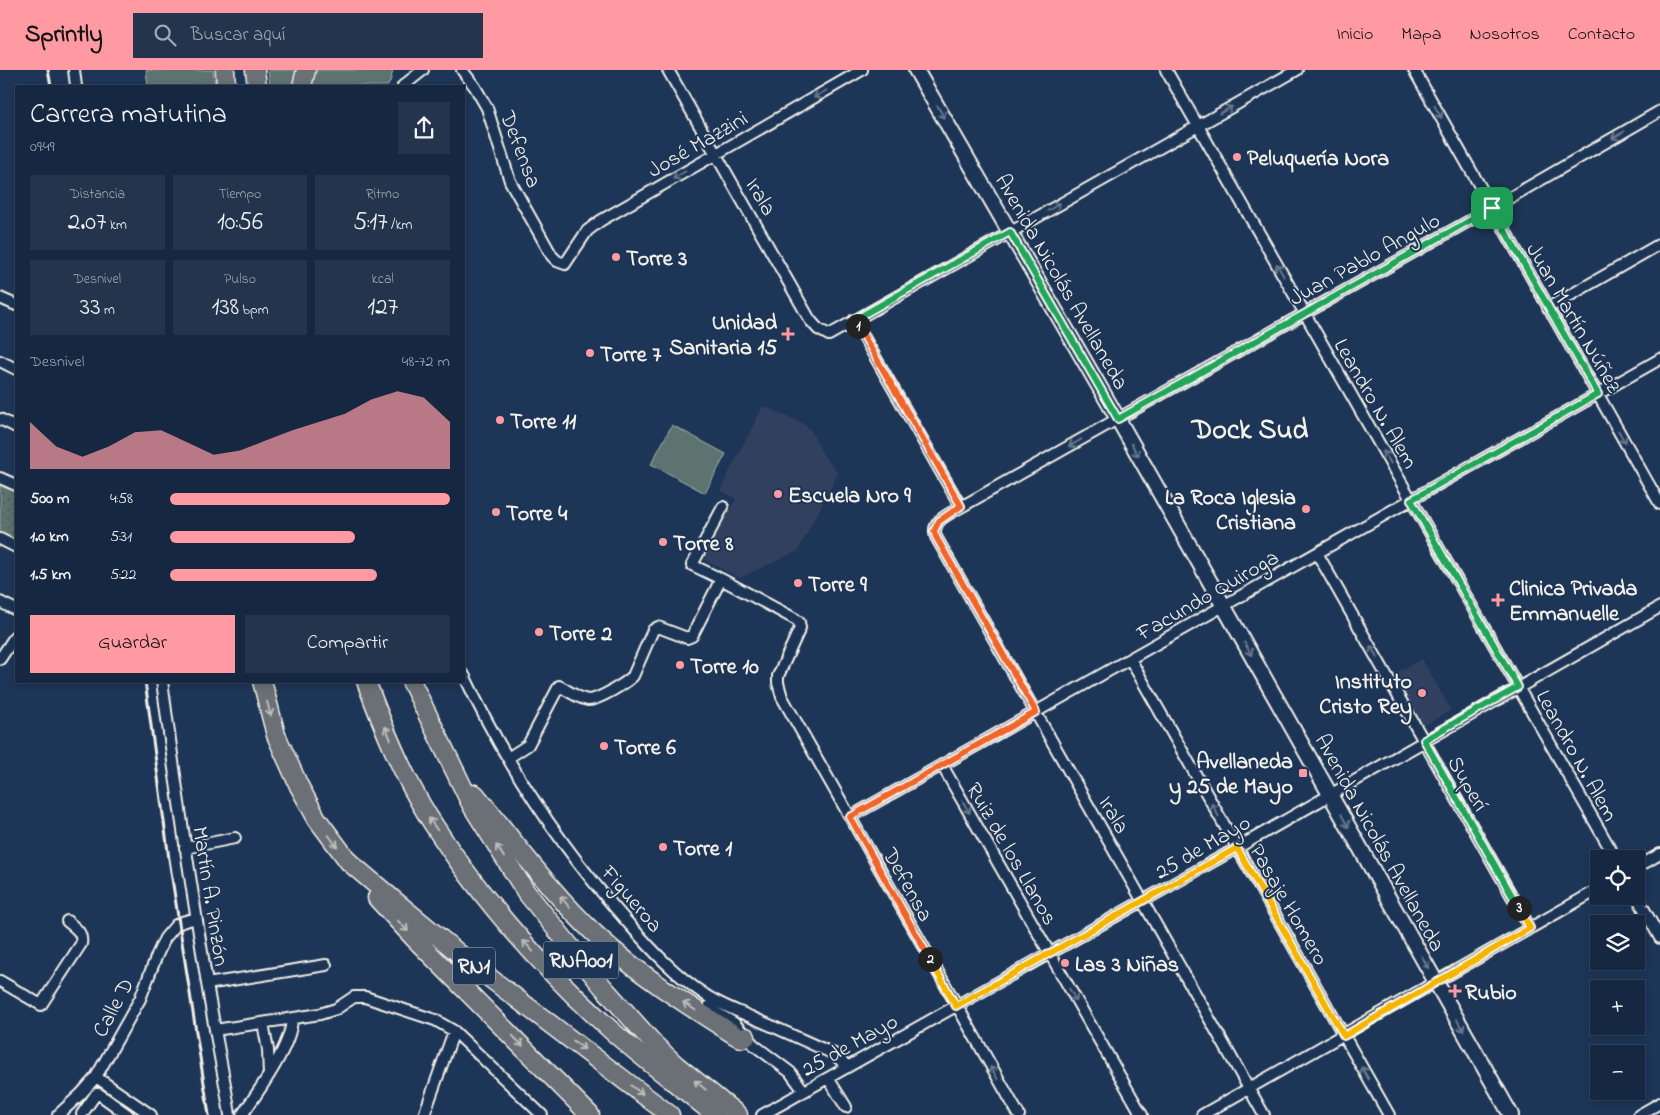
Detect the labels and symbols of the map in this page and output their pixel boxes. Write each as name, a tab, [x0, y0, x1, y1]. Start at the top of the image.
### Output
one-way arrow	[813, 90, 827, 100]
street label: José Mazzini	[642, 104, 755, 187]
one-way arrow	[936, 105, 946, 119]
one-way arrow	[1218, 105, 1233, 115]
one-way arrow	[1433, 105, 1443, 120]
street label: Defensa	[490, 106, 548, 193]
one-way arrow	[1610, 130, 1625, 140]
place label: Peluquería Nora	[1247, 144, 1389, 176]
marker: Peluquería Nora	[1231, 151, 1243, 163]
street label: Avenida Nicolás Avellaneda	[985, 169, 1135, 396]
one-way arrow	[672, 171, 687, 181]
street label: Irala	[736, 172, 783, 223]
pin	[1471, 187, 1513, 229]
one-way arrow	[1046, 202, 1060, 212]
street label: Juan Pablo Angulo	[1284, 206, 1447, 316]
street label: Juan Martín Núñez	[1516, 238, 1629, 400]
place label: Torre 3	[626, 244, 687, 276]
marker: Torre 3	[610, 251, 622, 263]
one-way arrow	[1275, 264, 1285, 278]
place label: Unidad Sanitaria 15	[669, 308, 778, 365]
pin: 1	[846, 314, 870, 338]
marker: Unidad Sanitaria 15	[781, 327, 795, 341]
street label: Leandro N. Alem	[1324, 333, 1425, 476]
place label: Torre 7	[600, 340, 662, 372]
marker: Torre 7	[584, 347, 596, 359]
place label: Torre 11	[510, 407, 576, 439]
district label: Dock Sud	[1190, 411, 1308, 452]
marker: Torre 11	[494, 414, 506, 426]
one-way arrow	[1617, 429, 1627, 443]
one-way arrow	[1069, 438, 1083, 448]
one-way arrow	[1131, 443, 1141, 457]
one-way arrow	[1381, 451, 1391, 465]
place label: Escuela Nro 9	[788, 481, 911, 513]
place label: La Roca Iglesia Cristiana	[1165, 483, 1296, 540]
marker: Escuela Nro 9	[772, 488, 784, 500]
place label: Torre 4	[506, 499, 568, 531]
marker: La Roca Iglesia Cristiana	[1300, 503, 1312, 515]
marker: Torre 4	[490, 506, 502, 518]
place label: Torre 8	[673, 529, 734, 561]
marker: Torre 8	[657, 536, 669, 548]
street label: Facundo Quiroga	[1131, 543, 1286, 652]
place label: Torre 9	[808, 570, 867, 602]
place label: Clinica Privada Emmanuelle	[1509, 574, 1638, 631]
marker: Torre 9	[792, 577, 804, 589]
marker: Clinica Privada Emmanuelle	[1491, 593, 1505, 607]
place label: Torre 2	[549, 619, 612, 651]
marker: Torre 2	[533, 626, 545, 638]
one-way arrow	[1243, 641, 1253, 656]
one-way arrow	[1368, 646, 1378, 660]
place label: Torre 10	[690, 652, 759, 684]
marker: Torre 10	[674, 659, 686, 671]
place label: Instituto Cristo Rey	[1319, 667, 1412, 725]
street label: Leandro N. Alem	[1526, 685, 1625, 828]
marker: Instituto Cristo Rey	[1416, 687, 1428, 699]
one-way arrow	[265, 700, 274, 716]
one-way arrow	[382, 726, 392, 741]
street label: Avenida Nicolás Avellaneda	[1305, 729, 1452, 958]
place label: Torre 6	[614, 733, 676, 765]
marker: Torre 6	[598, 740, 610, 752]
place label: Avellaneda y 25 de Mayo	[1169, 747, 1293, 805]
street label: Superí	[1438, 751, 1495, 818]
marker: Avellaneda y 25 de Mayo	[1297, 767, 1309, 779]
street label: Ruiz de los Llanos	[957, 777, 1064, 932]
street label: Irala	[1089, 790, 1136, 841]
one-way arrow	[961, 800, 971, 814]
one-way arrow	[1210, 802, 1220, 817]
street label: 25 de Mayo	[1149, 808, 1258, 890]
one-way arrow	[1340, 813, 1350, 827]
one-way arrow	[428, 817, 438, 831]
street label: Martín A. Pinzón	[182, 824, 236, 969]
one-way arrow	[328, 834, 338, 848]
place label: Torre 1	[673, 834, 732, 866]
street label: Pasaje Homero	[1240, 839, 1335, 972]
marker: Torre 1	[657, 841, 669, 853]
street label: Defensa	[873, 842, 940, 928]
one-way arrow	[495, 844, 505, 858]
street label: Figueroa	[591, 858, 669, 942]
one-way arrow	[559, 896, 571, 909]
pin: 3	[1506, 896, 1532, 920]
one-way arrow	[397, 920, 409, 933]
one-way arrow	[522, 940, 534, 953]
road number: RNA001	[544, 942, 618, 978]
pin: 2	[918, 946, 942, 972]
road number: RN1	[453, 948, 495, 984]
place label: Las 3 Niñas	[1075, 950, 1179, 982]
one-way arrow	[1420, 955, 1430, 969]
marker: Las 3 Niñas	[1059, 957, 1071, 969]
street label: Calle D	[86, 973, 144, 1044]
place label: Rubio	[1465, 978, 1517, 1010]
marker: Rubio	[1449, 985, 1461, 997]
one-way arrow	[1069, 988, 1079, 1002]
one-way arrow	[683, 1001, 697, 1011]
street label: 25 de Mayo	[796, 1007, 905, 1087]
one-way arrow	[1455, 1018, 1465, 1033]
one-way arrow	[512, 1035, 524, 1047]
one-way arrow	[572, 1040, 585, 1051]
one-way arrow	[989, 1066, 999, 1080]
one-way arrow	[1359, 1066, 1369, 1080]
one-way arrow	[693, 1080, 707, 1090]
one-way arrow	[630, 1084, 643, 1095]

